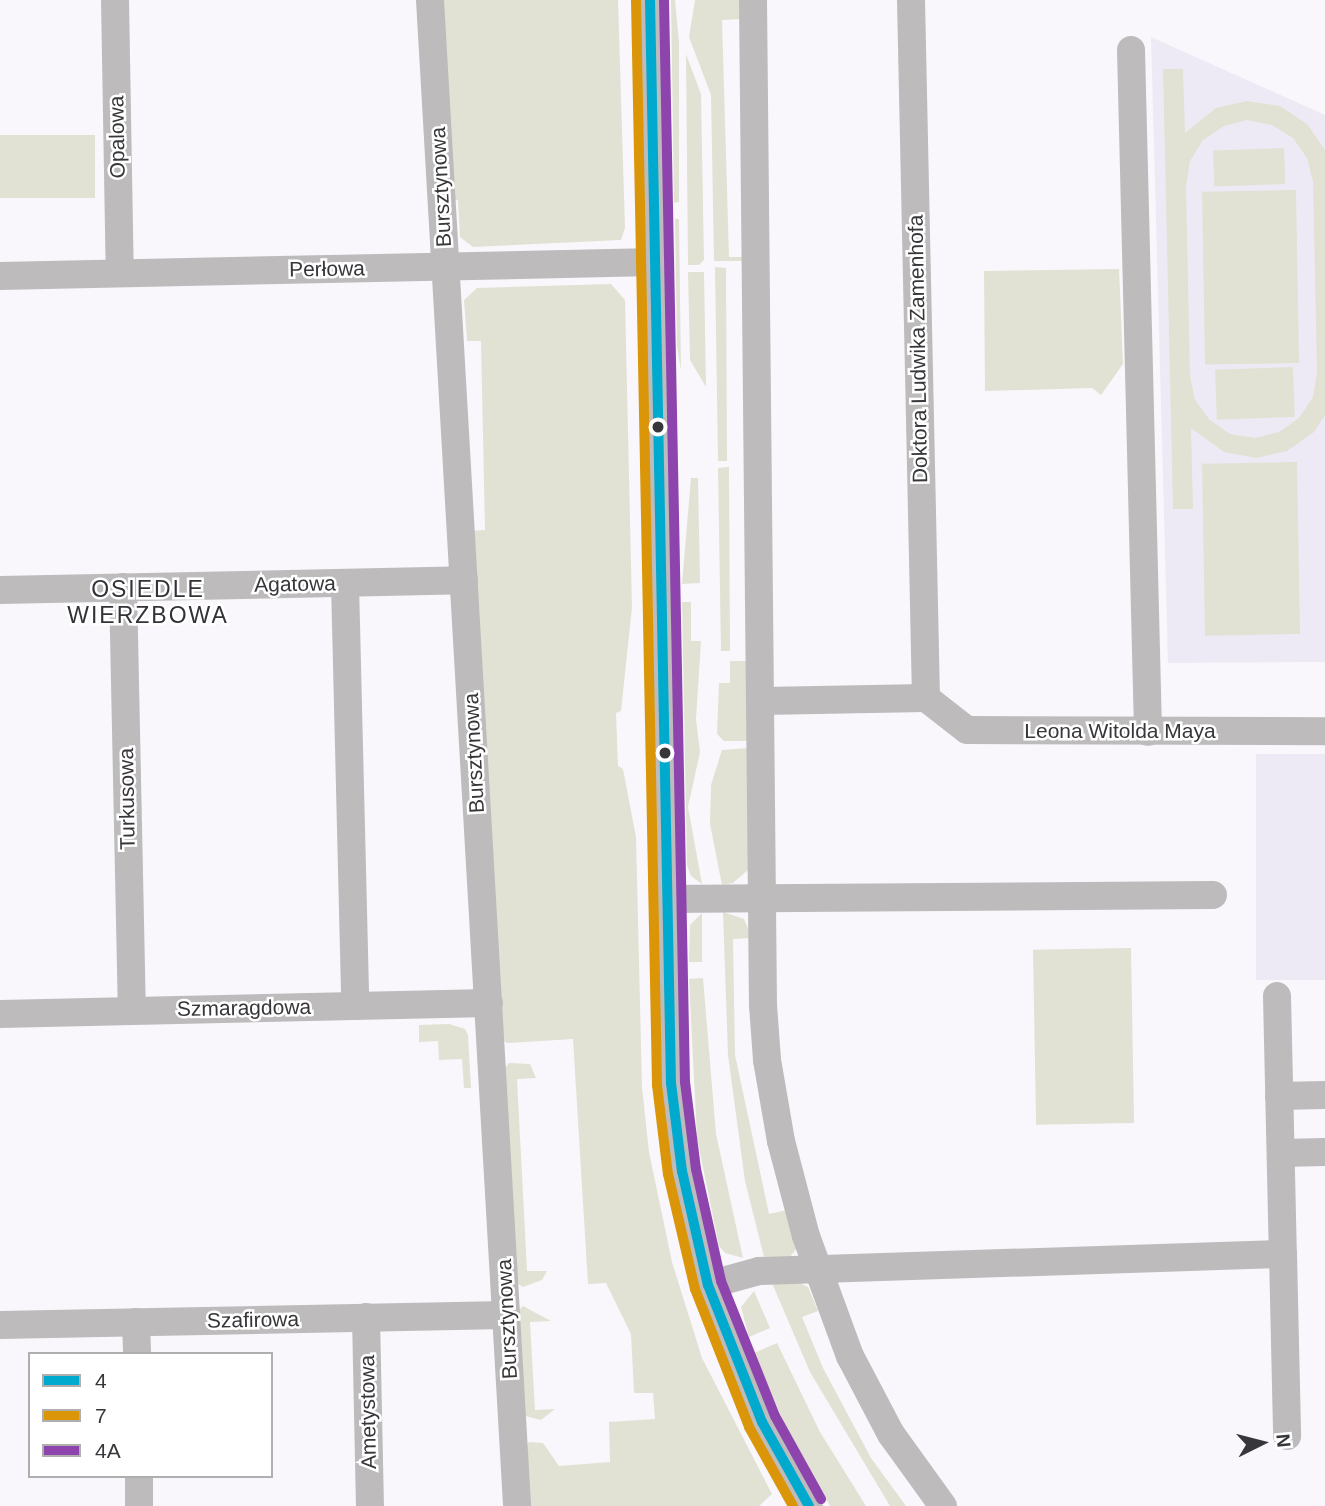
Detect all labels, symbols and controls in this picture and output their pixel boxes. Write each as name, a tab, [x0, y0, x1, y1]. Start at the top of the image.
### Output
street label: Opalowa	[104, 95, 130, 179]
street label: Bursztynowa	[425, 126, 457, 248]
street label: Doktora Ludwika Zamenhofa	[903, 215, 933, 483]
street label: Perłowa	[289, 256, 365, 282]
unlabelled marker	[651, 420, 665, 434]
street label: Agatowa	[254, 571, 336, 597]
district label: OSIEDLE WIERZBOWA	[68, 575, 228, 629]
street label: Bursztynowa	[458, 692, 490, 814]
street label: Leona Witolda Maya	[1024, 718, 1216, 744]
unlabelled marker	[658, 746, 672, 760]
street label: Turkusowa	[114, 748, 140, 850]
street label: Szmaragdowa	[177, 994, 311, 1022]
street label: Bursztynowa	[491, 1258, 523, 1380]
street label: Szafirowa	[207, 1307, 299, 1333]
legend	[28, 1352, 273, 1478]
street label: Ametystowa	[354, 1355, 382, 1469]
text: 4	[95, 1369, 107, 1392]
text: 7	[95, 1404, 107, 1427]
north arrow	[1227, 1408, 1297, 1478]
text: N	[1272, 1433, 1295, 1449]
text: 4A	[95, 1439, 121, 1462]

